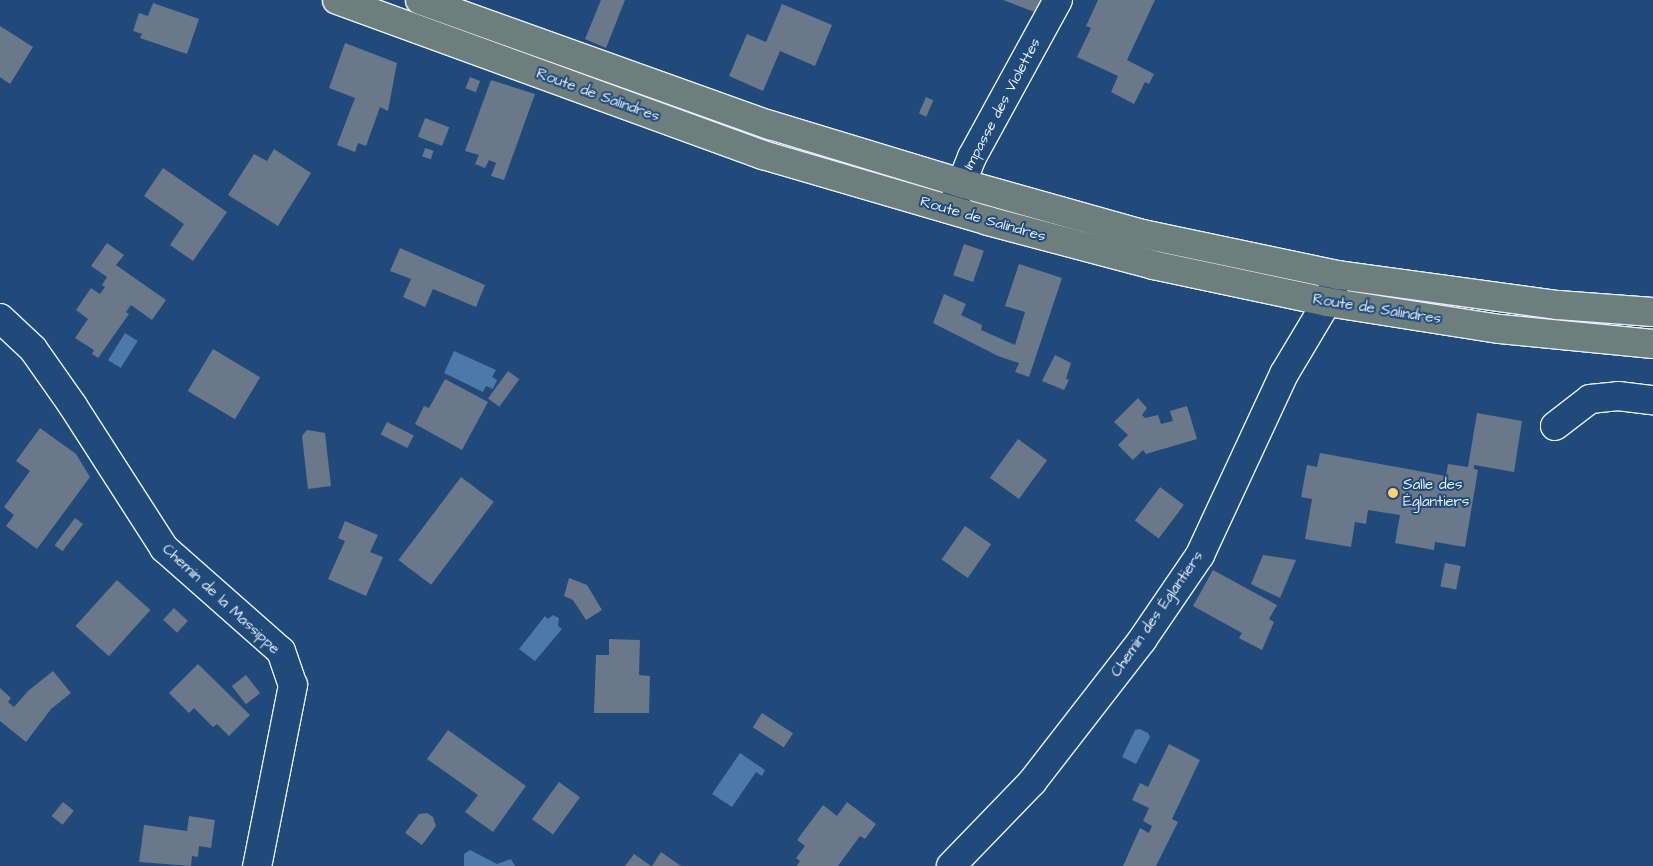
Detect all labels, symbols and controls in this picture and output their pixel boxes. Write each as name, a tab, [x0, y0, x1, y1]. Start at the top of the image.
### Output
street label: Impasse des Violettes	[960, 35, 1044, 173]
street label: Route de Salindres	[534, 64, 662, 126]
street label: Route de Salindres	[918, 192, 1048, 246]
street label: Route de Salindres	[1312, 290, 1442, 328]
place label: Salle des Églantiers	[1403, 475, 1469, 510]
marker: Salle des Églantiers	[1387, 487, 1399, 499]
street label: Chemin de la Massippe	[159, 540, 283, 658]
street label: Chemin des Églantiers	[1107, 548, 1207, 680]

